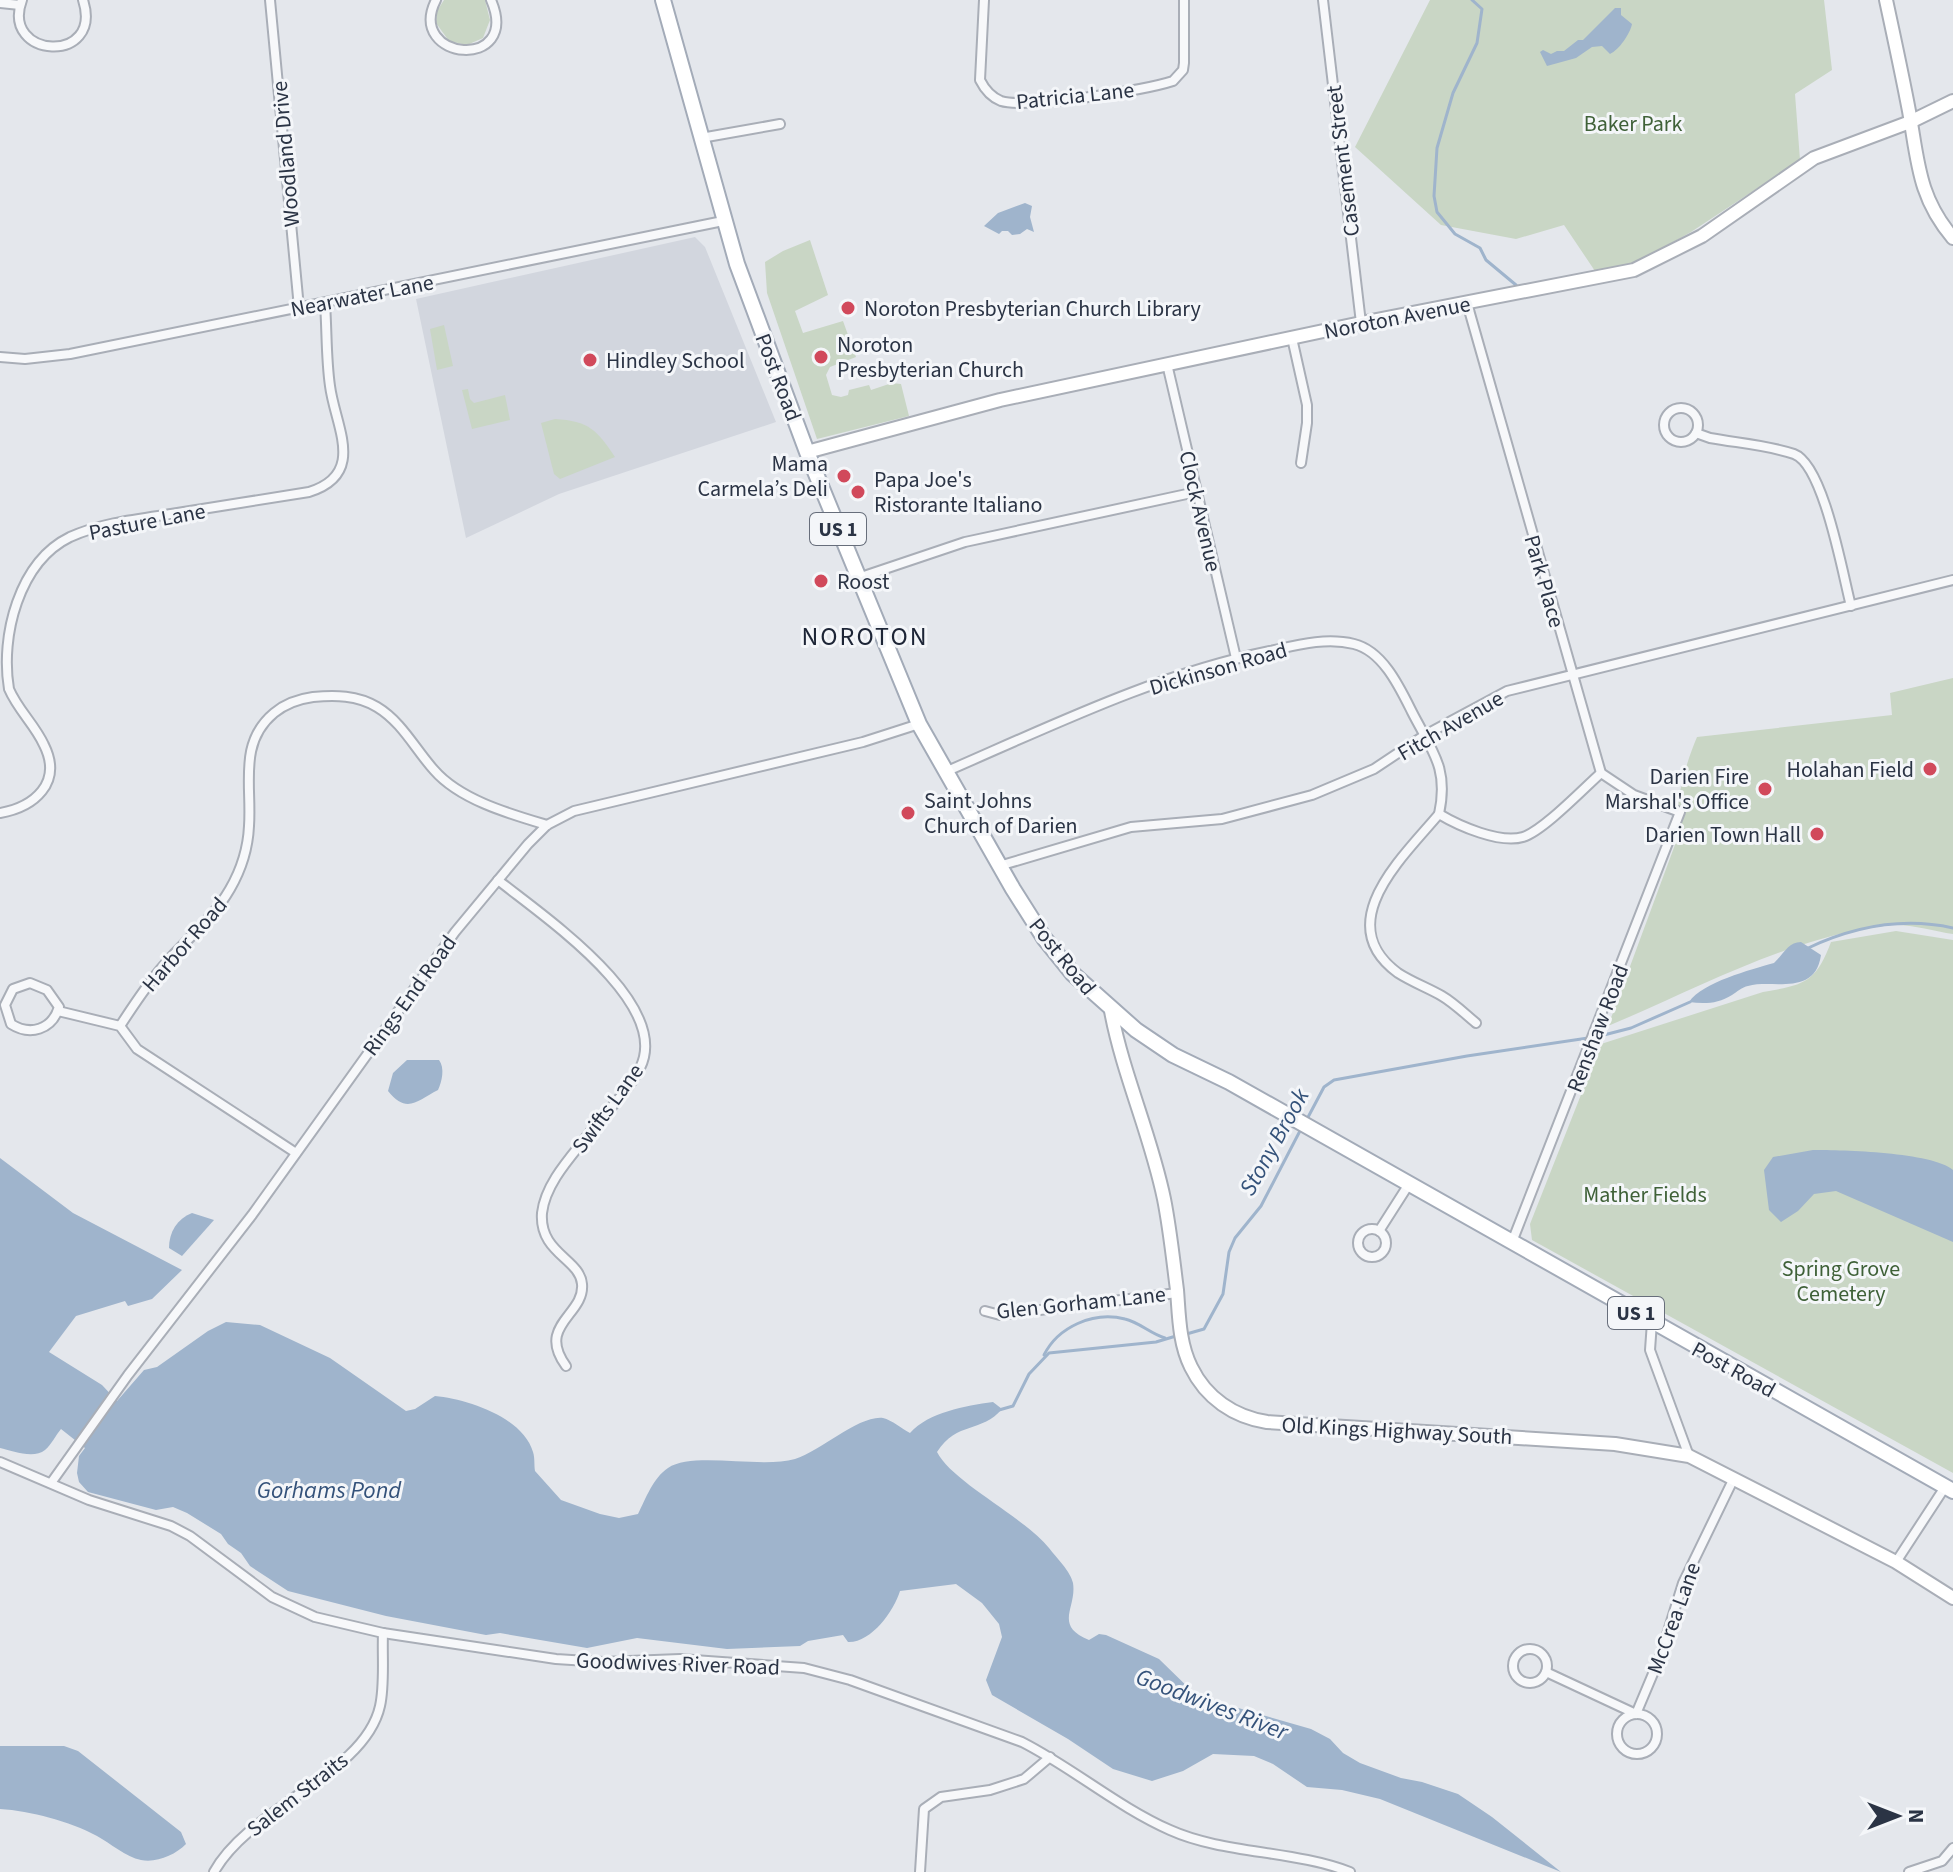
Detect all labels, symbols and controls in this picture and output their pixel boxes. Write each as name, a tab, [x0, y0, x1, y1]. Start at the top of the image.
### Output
street label: Patricia Lane	[1015, 74, 1136, 118]
street label: Woodland Drive	[264, 80, 308, 228]
street label: Casement Street	[1318, 83, 1368, 238]
park label: Baker Park	[1584, 108, 1682, 140]
street label: Nearwater Lane	[288, 266, 437, 326]
street label: Noroton Avenue	[1321, 288, 1473, 348]
place label: Noroton Presbyterian Church Library	[864, 293, 1202, 325]
marker: Noroton Presbyterian Church Library	[839, 299, 857, 317]
street label: Post Road	[747, 329, 809, 426]
place label: Noroton Presbyterian Church	[837, 329, 1024, 386]
place label: Hindley School	[606, 345, 745, 377]
marker: Noroton Presbyterian Church	[812, 348, 830, 366]
marker: Hindley School	[581, 351, 599, 369]
place label: Mama Carmela’s Deli	[697, 448, 828, 505]
street label: Clock Avenue	[1171, 448, 1229, 575]
place label: Papa Joe's Ristorante Italiano	[874, 464, 1042, 521]
marker: Mama Carmela’s Deli	[835, 467, 853, 485]
marker: Papa Joe's Ristorante Italiano	[849, 483, 867, 501]
street label: Pasture Lane	[86, 495, 208, 549]
road number: US 1	[810, 513, 866, 545]
street label: Park Place	[1516, 531, 1573, 632]
place label: Roost	[837, 566, 890, 598]
marker: Roost	[812, 572, 830, 590]
district label: NOROTON	[802, 618, 928, 655]
street label: Dickinson Road	[1146, 634, 1291, 704]
street label: Fitch Avenue	[1392, 683, 1510, 769]
place label: Holahan Field	[1787, 754, 1914, 786]
marker: Holahan Field	[1921, 760, 1939, 778]
place label: Darien Fire Marshal's Office	[1605, 761, 1749, 818]
marker: Darien Fire Marshal's Office	[1756, 780, 1774, 798]
place label: Saint Johns Church of Darien	[924, 785, 1078, 842]
marker: Saint Johns Church of Darien	[899, 804, 917, 822]
place label: Darien Town Hall	[1645, 819, 1801, 851]
marker: Darien Town Hall	[1808, 825, 1826, 843]
street label: Harbor Road	[134, 890, 235, 999]
street label: Post Road	[1021, 911, 1103, 1002]
street label: Rings End Road	[355, 929, 465, 1062]
street label: Renshaw Road	[1559, 960, 1637, 1097]
street label: Swifts Lane	[564, 1057, 651, 1160]
water label: Stony Brook	[1231, 1082, 1319, 1202]
park label: Mather Fields	[1583, 1179, 1707, 1211]
park label: Spring Grove Cemetery	[1782, 1253, 1900, 1310]
street label: Glen Gorham Lane	[995, 1278, 1167, 1328]
road number: US 1	[1608, 1297, 1664, 1329]
street label: Post Road	[1686, 1334, 1781, 1406]
street label: Old Kings Highway South	[1281, 1409, 1513, 1453]
water label: Gorhams Pond	[257, 1473, 402, 1508]
street label: McCrea Lane	[1639, 1558, 1709, 1679]
street label: Goodwives River Road	[576, 1644, 780, 1684]
water label: Goodwives River	[1131, 1659, 1295, 1750]
street label: Salem Straits	[240, 1745, 355, 1845]
north arrow	[1857, 1776, 1937, 1856]
text: N	[1900, 1809, 1932, 1823]

